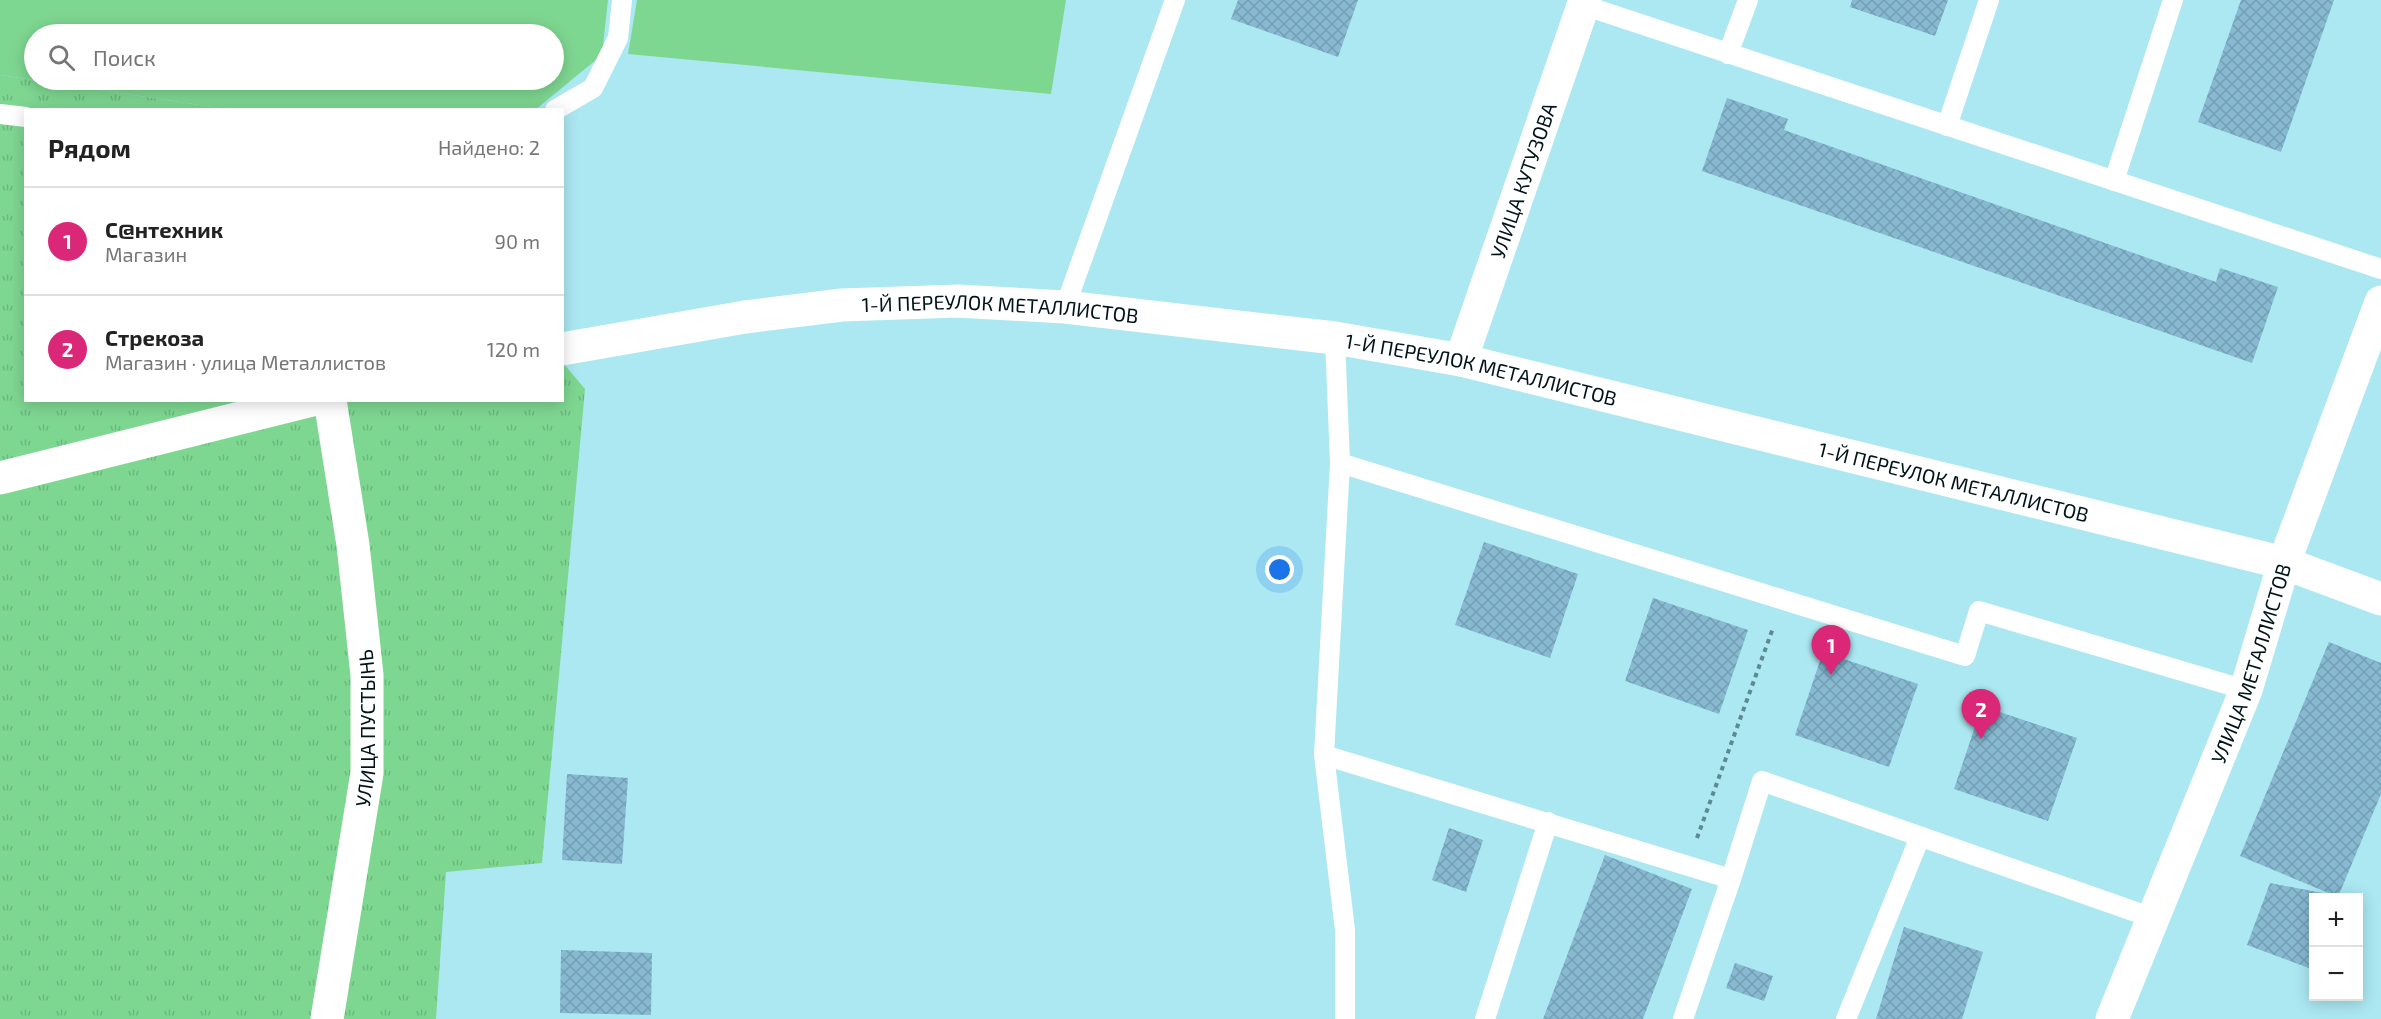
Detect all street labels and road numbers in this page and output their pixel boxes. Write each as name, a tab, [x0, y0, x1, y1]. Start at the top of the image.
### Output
street label: УЛИЦА КУТУЗОВА	[1485, 99, 1561, 262]
street label: 1-Й ПЕРЕУЛОК МЕТАЛЛИСТОВ	[861, 289, 1140, 327]
street label: 1-Й ПЕРЕУЛОК МЕТАЛЛИСТОВ	[1344, 328, 1619, 410]
street label: 1-Й ПЕРЕУЛОК МЕТАЛЛИСТОВ	[1816, 437, 2091, 526]
street label: УЛИЦА МЕТАЛЛИСТОВ	[2206, 561, 2295, 767]
street label: УЛИЦА ПУСТЫНЬ	[350, 648, 379, 809]

